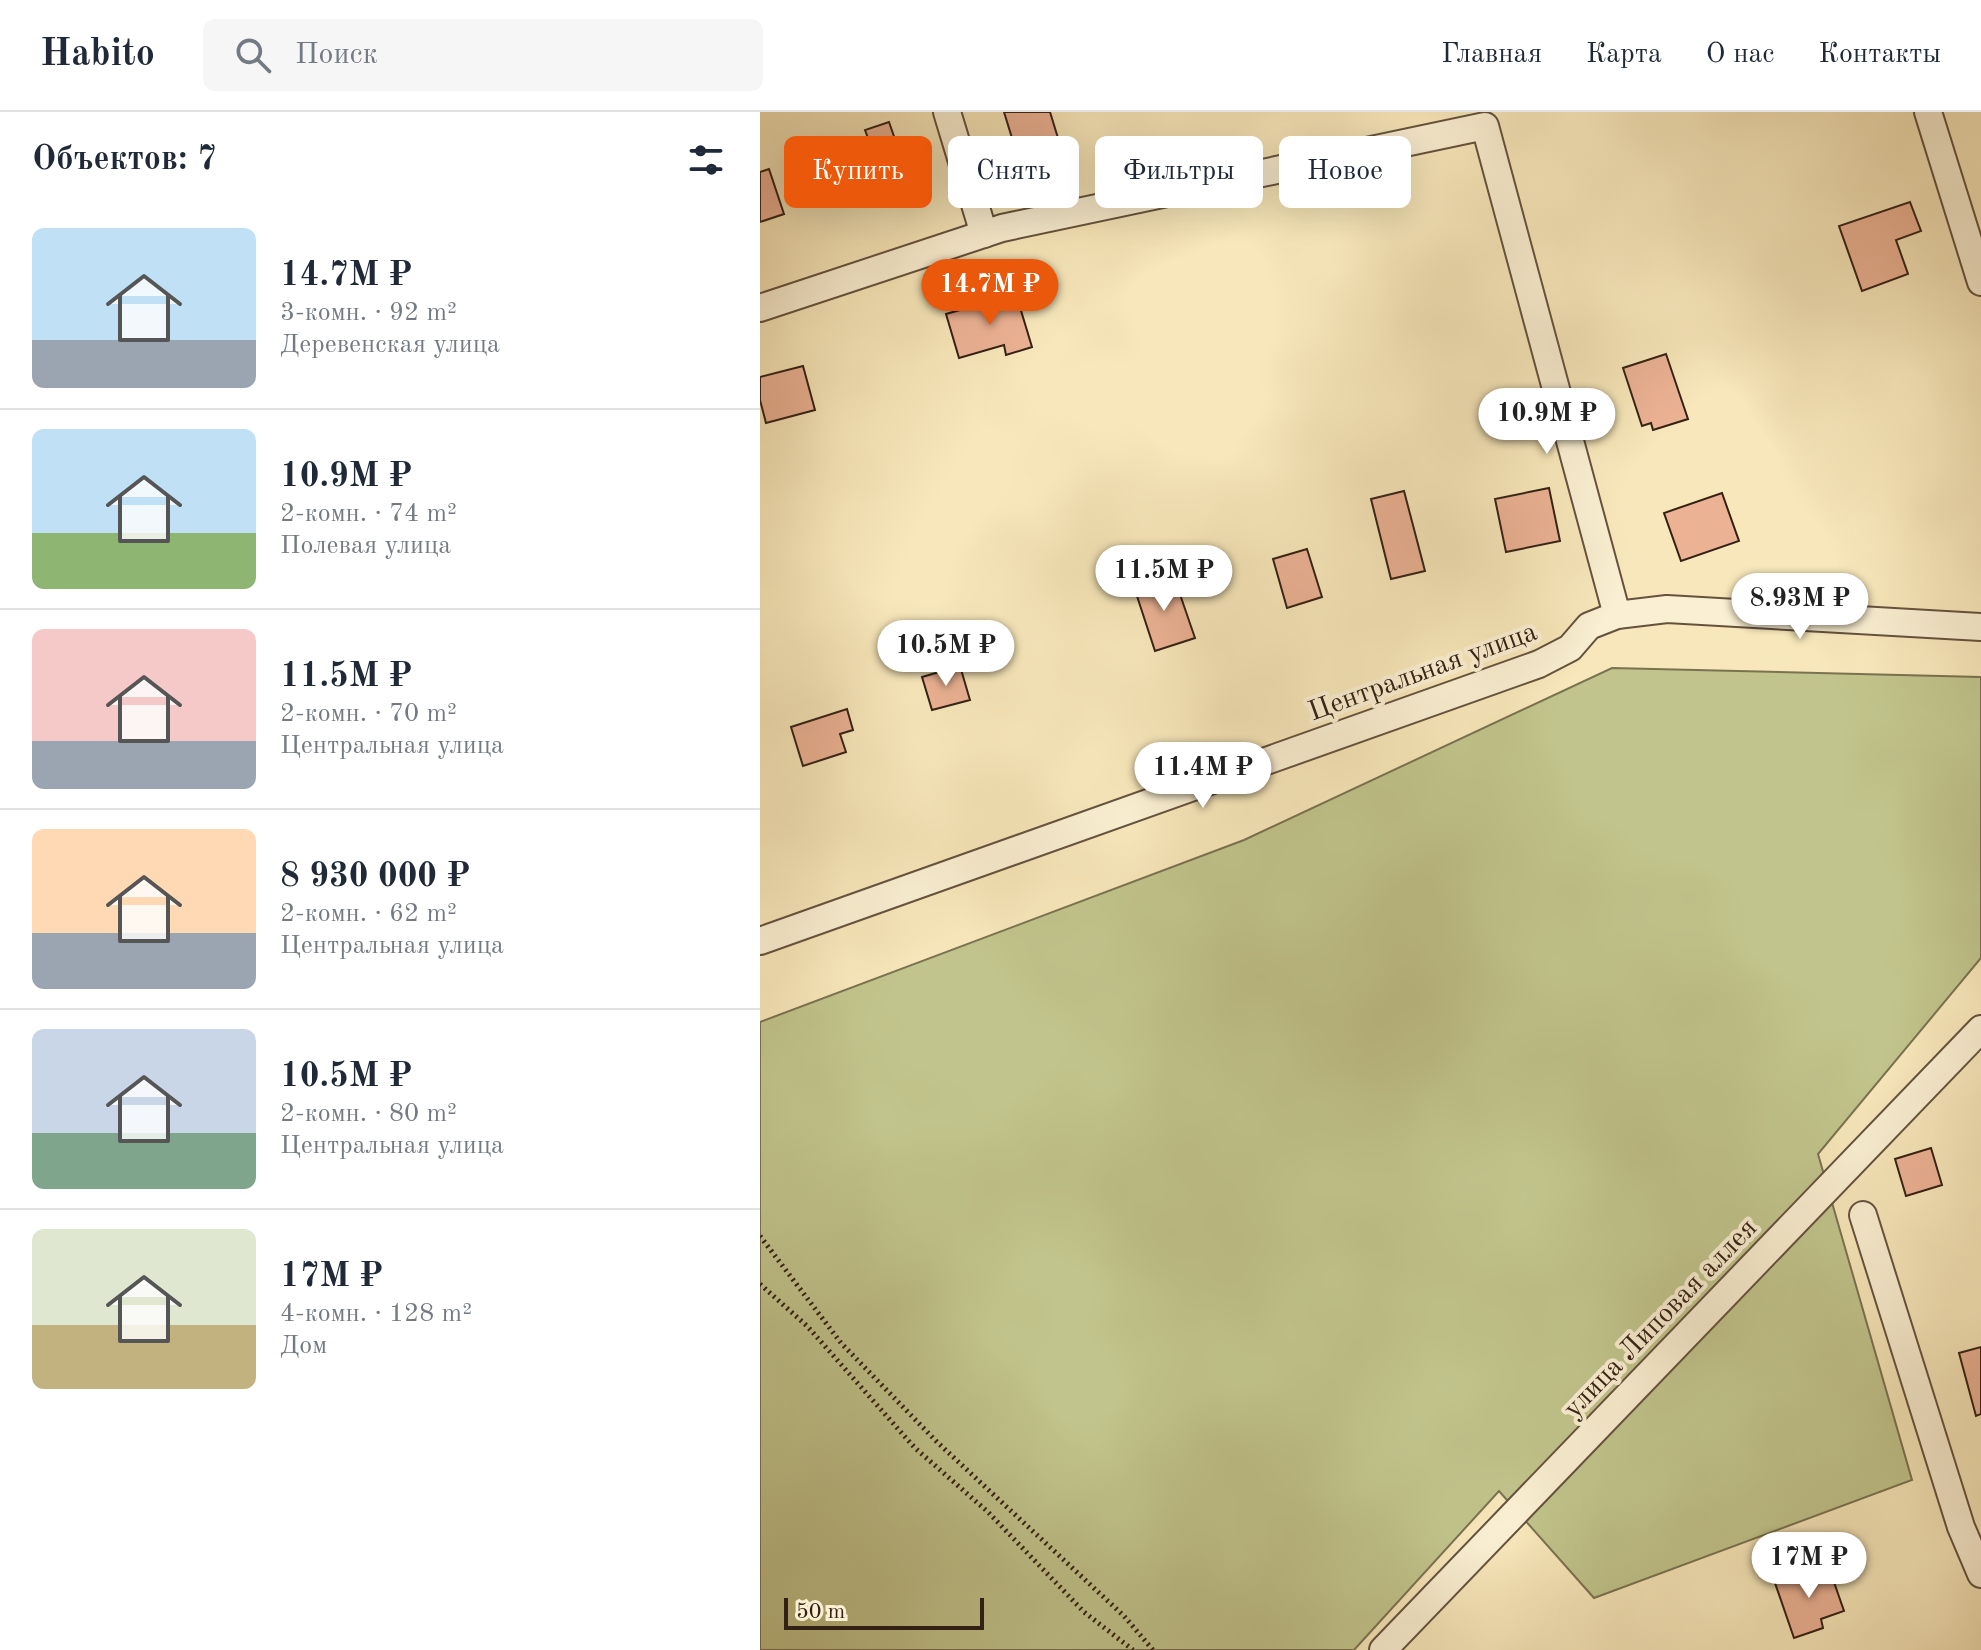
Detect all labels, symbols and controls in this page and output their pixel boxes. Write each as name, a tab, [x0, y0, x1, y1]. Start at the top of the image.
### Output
search box	[203, 19, 763, 91]
icon: search	[231, 33, 275, 77]
text: Habito	[40, 36, 155, 74]
text: Поиск	[295, 40, 378, 70]
text: Главная	[1441, 41, 1542, 69]
text: Карта	[1586, 41, 1662, 69]
text: О нас	[1706, 41, 1775, 69]
text: Контакты	[1819, 41, 1941, 69]
chip: Купить	[784, 136, 932, 208]
chip: Снять	[948, 136, 1079, 208]
chip: Фильтры	[1095, 136, 1263, 208]
chip: Новое	[1279, 136, 1411, 208]
icon: filters	[684, 138, 728, 182]
text: Объектов: 7	[32, 143, 217, 177]
text: 14.7M ₽	[280, 259, 412, 293]
pin: 14.7M ₽	[916, 259, 1064, 327]
icon: home	[96, 260, 192, 356]
text: 14.7M ₽	[939, 272, 1041, 298]
text: 3-комн. · 92 m²	[280, 300, 457, 326]
text: Деревенская улица	[280, 332, 500, 358]
pin: 10.9M ₽	[1473, 388, 1621, 456]
text: 10.9M ₽	[1496, 401, 1598, 427]
text: 10.9M ₽	[280, 460, 412, 494]
icon: home	[96, 461, 192, 557]
text: 2-комн. · 74 m²	[280, 501, 457, 527]
text: Полевая улица	[280, 533, 451, 559]
pin: 11.5M ₽	[1090, 545, 1238, 613]
text: 11.5M ₽	[1113, 558, 1215, 584]
pin: 8.93M ₽	[1726, 573, 1874, 641]
text: 8.93M ₽	[1749, 586, 1851, 612]
street label: Центральная улица	[1305, 618, 1541, 727]
pin: 10.5M ₽	[872, 620, 1020, 688]
text: 10.5M ₽	[895, 633, 997, 659]
text: 11.5M ₽	[280, 660, 412, 694]
icon: home	[96, 661, 192, 757]
text: 2-комн. · 70 m²	[280, 701, 457, 727]
text: Центральная улица	[280, 733, 504, 759]
pin: 11.4M ₽	[1129, 742, 1277, 810]
text: 11.4M ₽	[1152, 755, 1254, 781]
text: 8 930 000 ₽	[280, 860, 470, 894]
icon: home	[96, 861, 192, 957]
text: 2-комн. · 62 m²	[280, 901, 457, 927]
text: Центральная улица	[280, 933, 504, 959]
text: 10.5M ₽	[280, 1060, 412, 1094]
icon: home	[96, 1061, 192, 1157]
text: 2-комн. · 80 m²	[280, 1101, 457, 1127]
text: Центральная улица	[280, 1133, 504, 1159]
street label: улица Липовая аллея	[1559, 1214, 1763, 1424]
text: 17M ₽	[280, 1260, 383, 1294]
icon: home	[96, 1261, 192, 1357]
text: 4-комн. · 128 m²	[280, 1301, 472, 1327]
text: Дом	[280, 1333, 327, 1359]
pin: 17M ₽	[1753, 1532, 1865, 1600]
text: 17M ₽	[1770, 1545, 1848, 1571]
scale bar	[784, 1594, 984, 1630]
text: 50 m	[796, 1601, 845, 1623]

